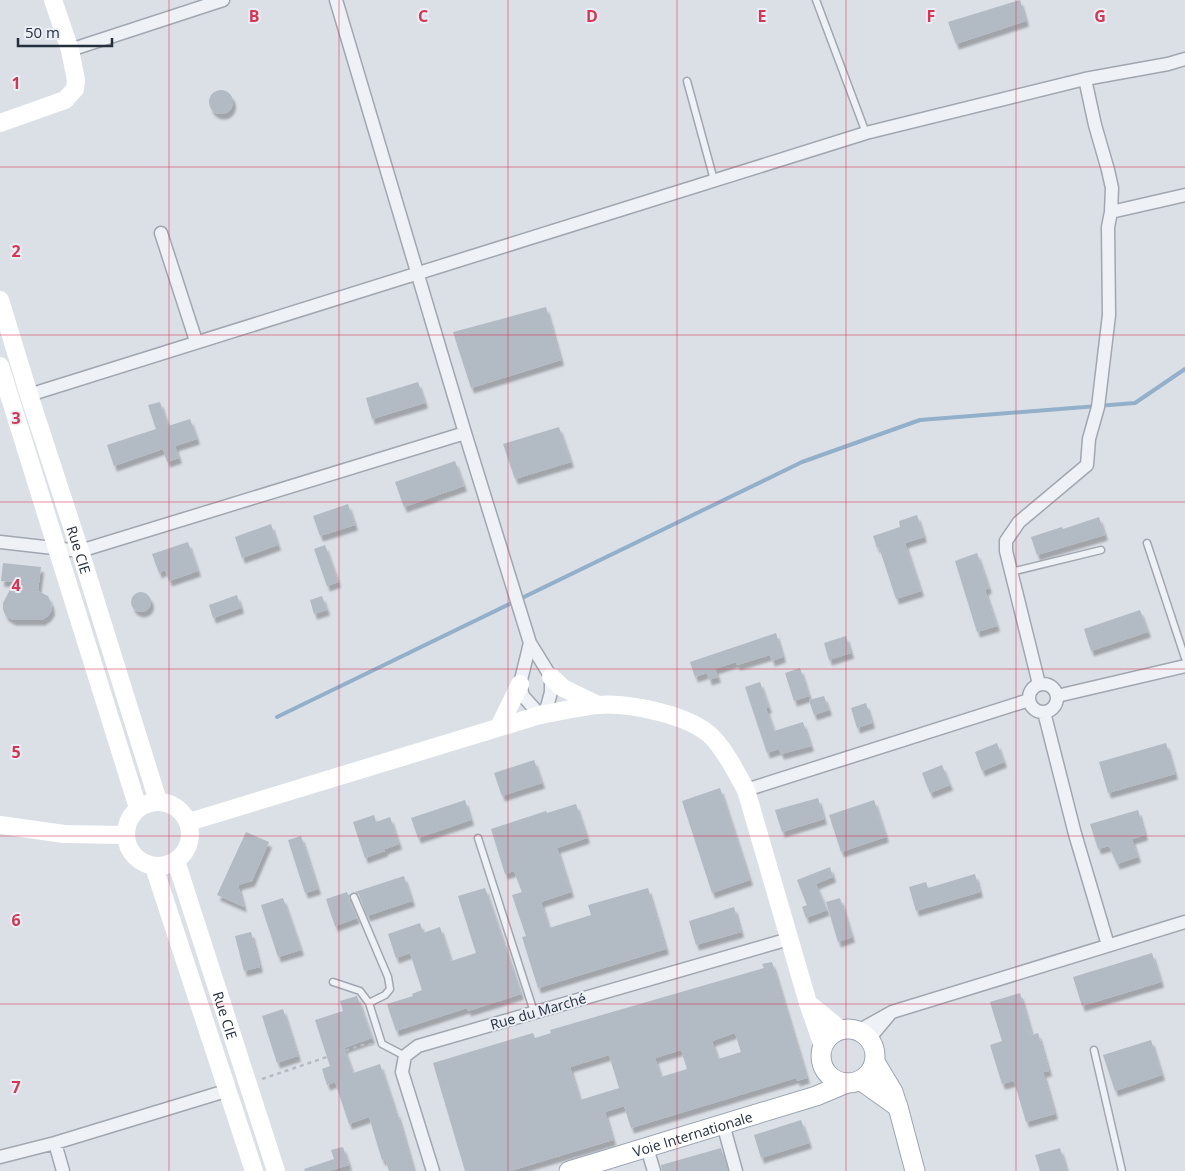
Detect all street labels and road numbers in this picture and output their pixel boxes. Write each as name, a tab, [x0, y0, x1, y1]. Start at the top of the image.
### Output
street label: Rue CIE	[63, 523, 96, 576]
street label: Rue du Marché	[488, 988, 588, 1034]
street label: Rue CIE	[209, 989, 242, 1042]
street label: Voie Internationale	[630, 1106, 755, 1161]

